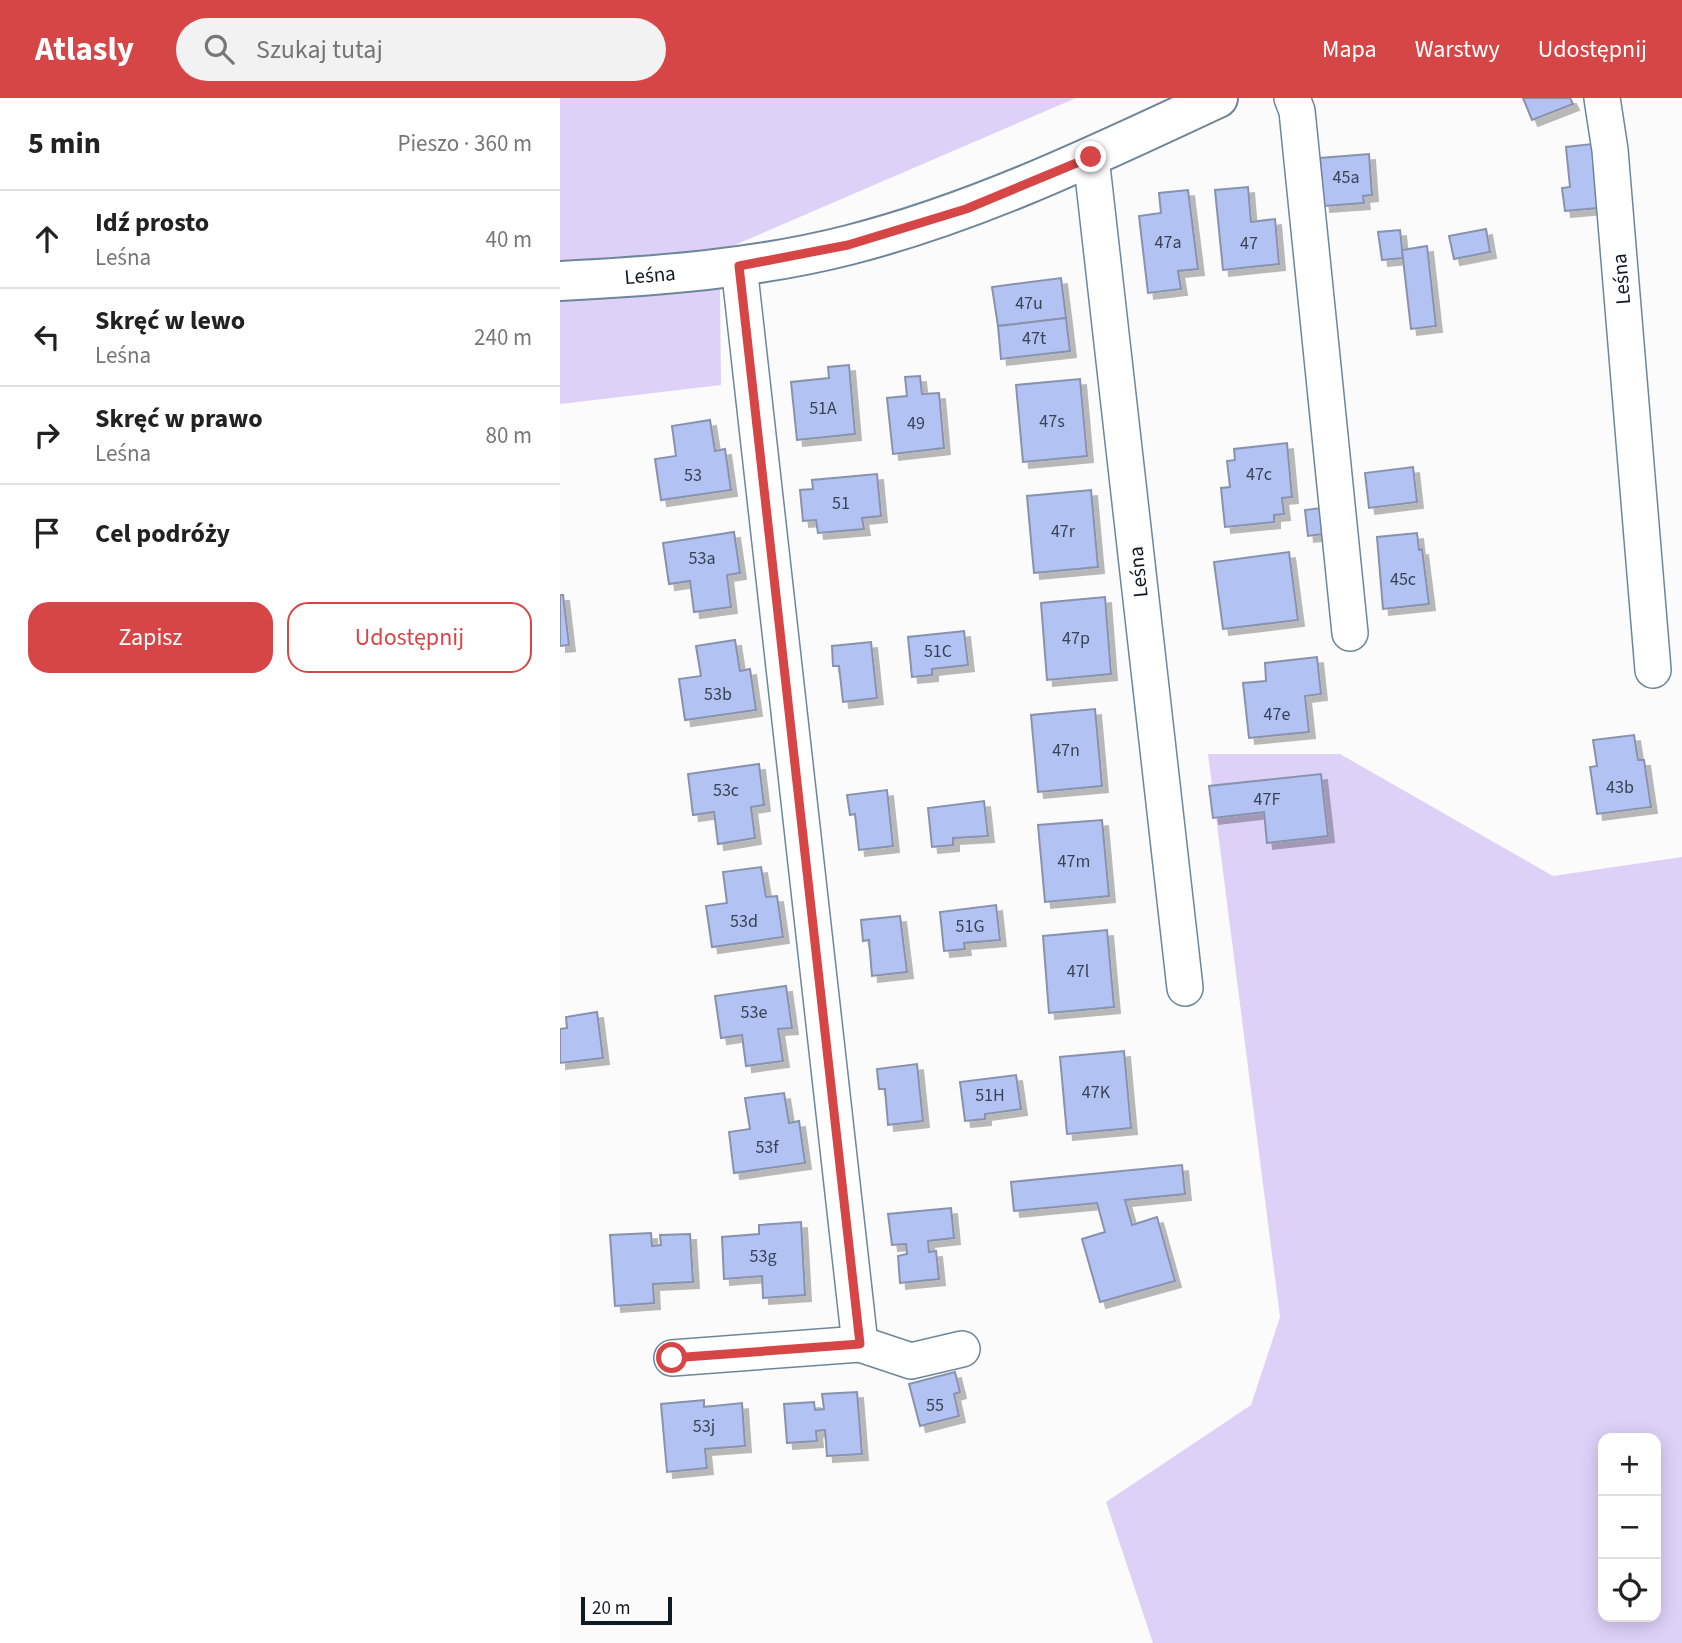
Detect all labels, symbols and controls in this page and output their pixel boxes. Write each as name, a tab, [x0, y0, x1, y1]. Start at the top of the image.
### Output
search box	[176, 18, 666, 81]
text: Atlasly	[35, 26, 134, 73]
icon: search	[200, 30, 238, 68]
text: Szukaj tutaj	[256, 31, 383, 68]
text: Mapa	[1322, 32, 1377, 67]
text: Warstwy	[1415, 32, 1500, 67]
text: Udostępnij	[1538, 32, 1647, 67]
text: 5 min	[28, 122, 101, 165]
text: Pieszo · 360 m	[397, 127, 532, 160]
route end	[1075, 141, 1106, 172]
house number: 45a	[1333, 165, 1359, 190]
text: Idź prosto	[95, 204, 209, 241]
icon: ahead	[28, 220, 66, 258]
text: 40 m	[485, 223, 532, 256]
house number: 47a	[1155, 230, 1181, 255]
house number: 47	[1240, 231, 1258, 256]
text: Leśna	[95, 241, 151, 274]
street label: Leśna	[1604, 252, 1638, 306]
street label: Leśna	[623, 258, 677, 292]
house number: 47u	[1015, 291, 1043, 316]
text: Skręć w lewo	[95, 302, 245, 339]
icon: left	[28, 318, 66, 356]
text: 240 m	[474, 321, 532, 354]
house number: 47t	[1022, 326, 1046, 351]
text: Leśna	[95, 339, 151, 372]
house number: 51A	[809, 396, 837, 421]
text: Skręć w prawo	[95, 400, 263, 437]
house number: 47s	[1039, 409, 1065, 434]
house number: 49	[907, 411, 925, 436]
icon: right	[28, 416, 66, 454]
text: 80 m	[485, 419, 532, 452]
text: Leśna	[95, 437, 151, 470]
house number: 47c	[1246, 462, 1272, 487]
house number: 53	[684, 463, 702, 488]
house number: 51	[832, 491, 850, 516]
icon: arrive	[28, 514, 66, 552]
text: Cel podróży	[95, 515, 230, 552]
house number: 47r	[1051, 519, 1076, 544]
street label: Leśna	[1120, 545, 1156, 599]
house number: 53a	[689, 546, 715, 571]
house number: 45c	[1390, 567, 1416, 592]
button: Zapisz	[28, 602, 273, 673]
button: Udostępnij	[287, 602, 532, 673]
house number: 47p	[1062, 626, 1090, 651]
house number: 51C	[924, 639, 952, 664]
house number: 53b	[704, 682, 732, 707]
house number: 47e	[1264, 702, 1290, 727]
house number: 47n	[1052, 738, 1080, 763]
house number: 43b	[1606, 775, 1634, 800]
house number: 53c	[713, 778, 739, 803]
house number: 47F	[1254, 787, 1280, 812]
house number: 47m	[1058, 849, 1090, 874]
house number: 53d	[730, 909, 758, 934]
house number: 51G	[956, 914, 985, 939]
house number: 47l	[1067, 959, 1089, 984]
house number: 53e	[741, 1000, 767, 1025]
house number: 47K	[1082, 1080, 1111, 1105]
house number: 51H	[975, 1083, 1005, 1108]
house number: 53f	[755, 1135, 779, 1160]
house number: 53g	[750, 1244, 776, 1269]
route start	[656, 1342, 687, 1373]
house number: 55	[926, 1393, 944, 1418]
house number: 53j	[693, 1414, 715, 1439]
map controls	[1598, 1433, 1661, 1622]
button: +	[1598, 1433, 1661, 1496]
button: −	[1598, 1496, 1661, 1559]
button: locate	[1598, 1559, 1661, 1622]
scale bar	[581, 1594, 672, 1626]
text: 20 m	[592, 1595, 630, 1622]

